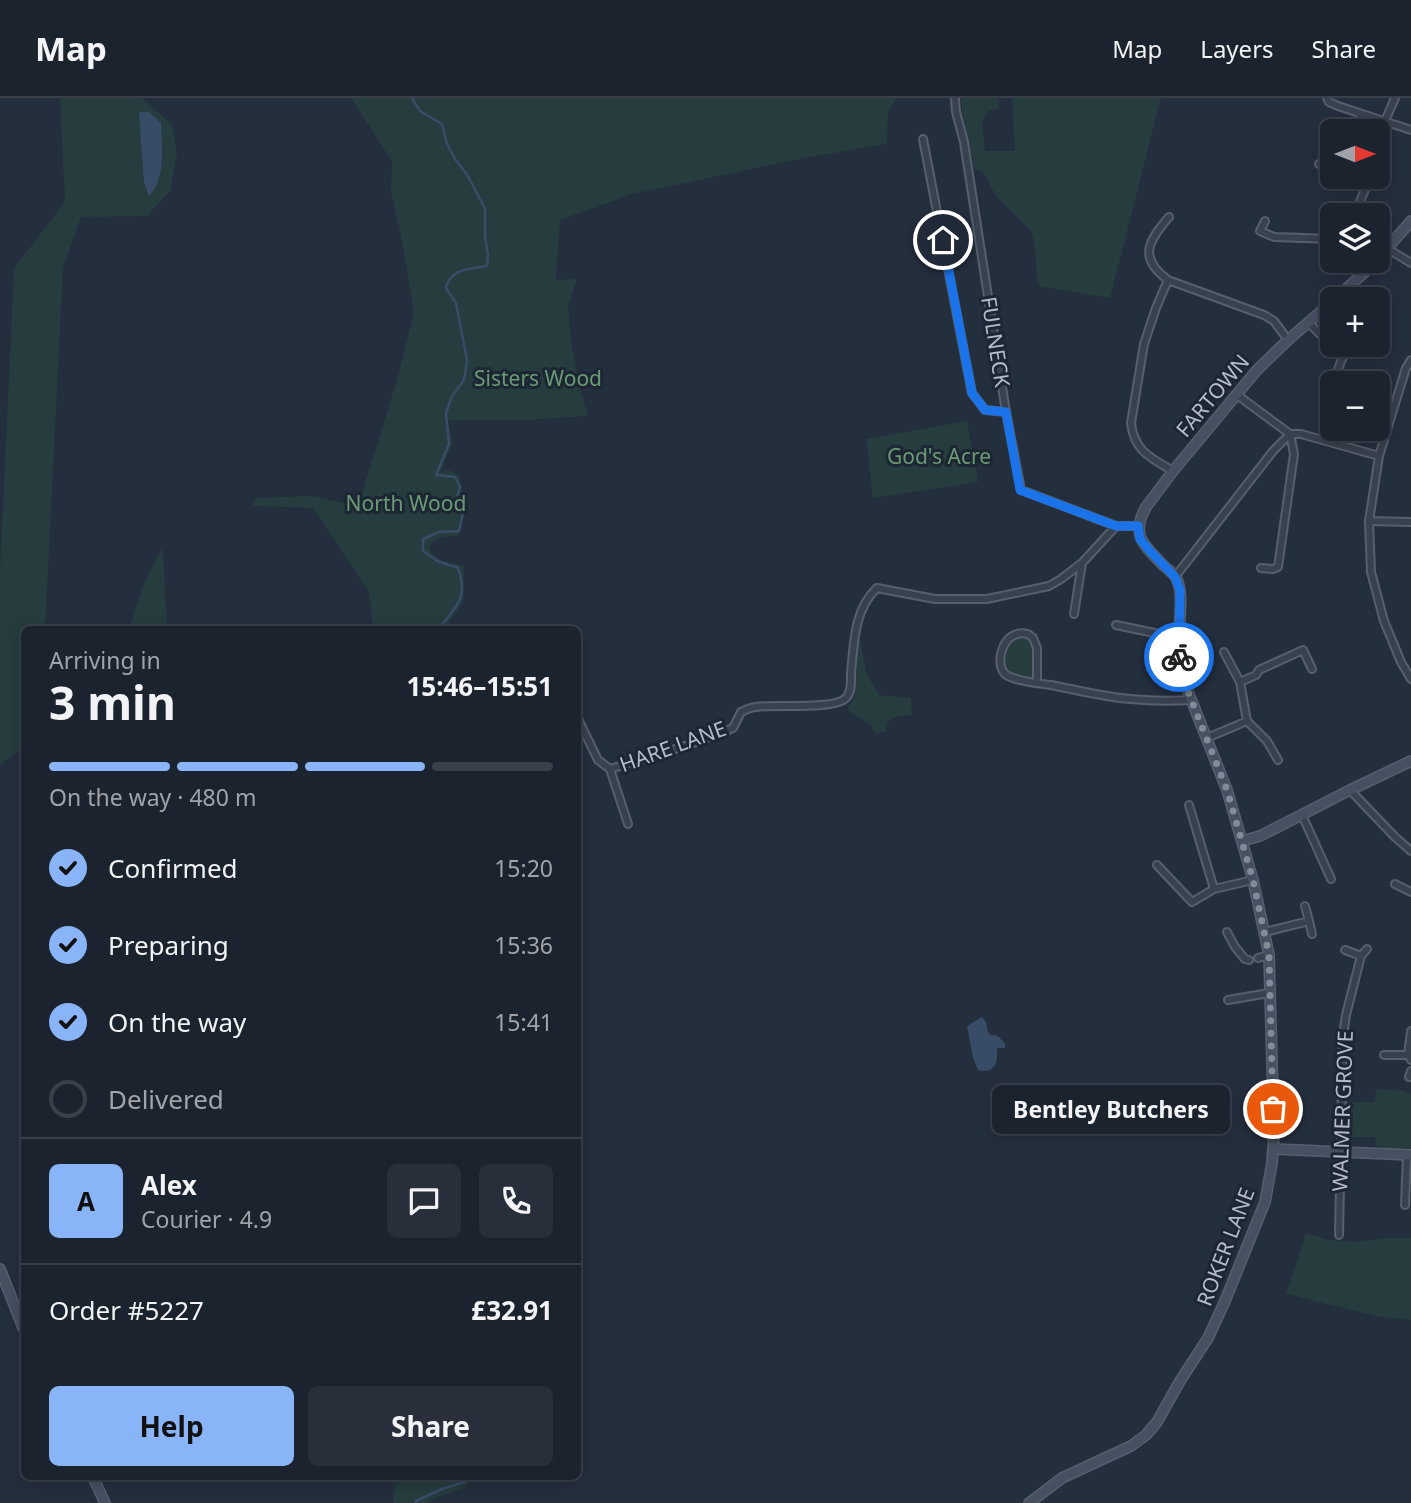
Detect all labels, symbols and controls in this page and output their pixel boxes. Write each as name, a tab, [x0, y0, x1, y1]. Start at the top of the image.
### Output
text: Map	[35, 26, 107, 71]
text: Map	[1112, 32, 1162, 65]
text: Layers	[1200, 32, 1274, 65]
text: Share	[1312, 32, 1376, 65]
north arrow	[1320, 119, 1390, 189]
map controls	[1320, 119, 1390, 441]
button: layers	[1320, 203, 1390, 273]
pin	[913, 210, 973, 270]
icon: home	[924, 221, 962, 259]
button: +	[1320, 287, 1390, 357]
street label: FULNECK	[975, 295, 1017, 389]
street label: FARTOWN	[1169, 348, 1255, 443]
park label: Sisters Wood	[474, 364, 602, 392]
button: −	[1320, 371, 1390, 441]
park label: God's Acre	[887, 442, 991, 470]
park label: North Wood	[346, 489, 466, 517]
courier	[1144, 622, 1214, 692]
icon: bike	[1160, 638, 1198, 676]
text: Arriving in	[49, 644, 161, 676]
text: 15:46–15:51	[406, 668, 553, 704]
text: 3 min	[49, 671, 176, 733]
street label: HARE LANE	[616, 714, 730, 778]
text: On the way · 480 m	[49, 781, 256, 813]
icon: check	[49, 849, 87, 887]
text: Confirmed	[108, 850, 238, 886]
text: 15:20	[494, 852, 553, 884]
icon: check	[49, 926, 87, 964]
text: Preparing	[108, 927, 229, 963]
text: 15:36	[494, 929, 553, 961]
icon: check	[49, 1003, 87, 1041]
text: On the way	[108, 1004, 246, 1040]
text: 15:41	[494, 1006, 553, 1038]
street label: WALMER GROVE	[1325, 1030, 1359, 1192]
pin	[1243, 1079, 1303, 1139]
text: Delivered	[108, 1081, 224, 1117]
callout: Bentley Butchers	[993, 1084, 1231, 1134]
icon: bag	[1254, 1090, 1292, 1128]
text: Bentley Butchers	[1013, 1093, 1209, 1125]
button: chat	[387, 1164, 461, 1238]
button: phone	[479, 1164, 553, 1238]
text: Alex	[141, 1167, 197, 1203]
text: A	[77, 1183, 95, 1219]
street label: ROKER LANE	[1190, 1183, 1260, 1310]
text: Courier · 4.9	[141, 1203, 272, 1235]
text: Order #5227	[49, 1292, 204, 1328]
text: £32.91	[471, 1292, 553, 1328]
button: Help	[49, 1386, 294, 1466]
button: Share	[308, 1386, 553, 1466]

